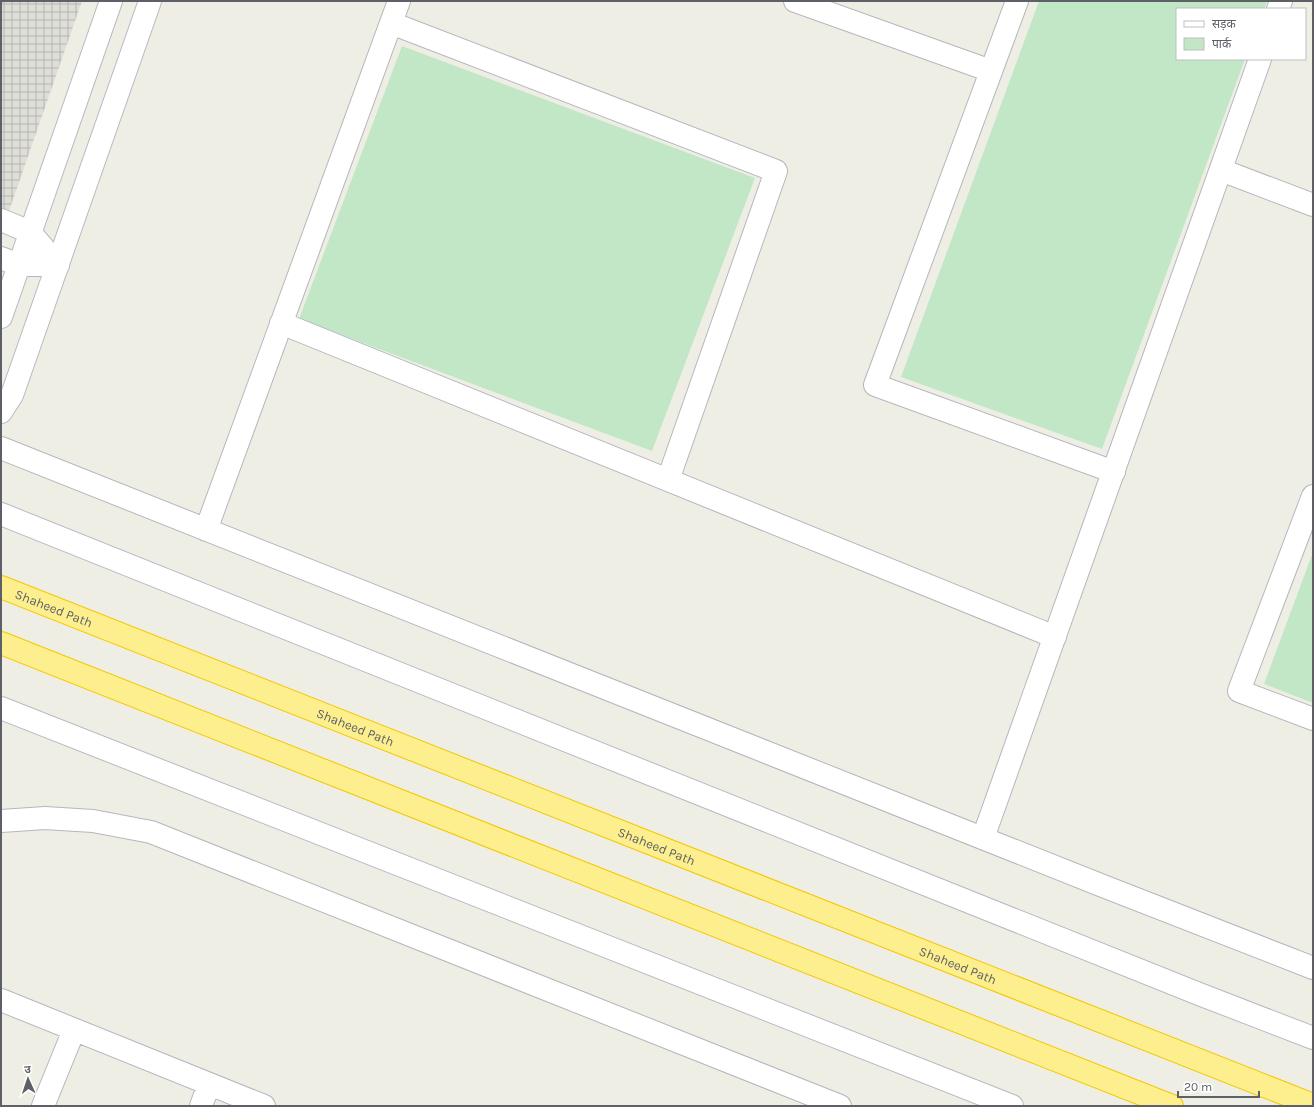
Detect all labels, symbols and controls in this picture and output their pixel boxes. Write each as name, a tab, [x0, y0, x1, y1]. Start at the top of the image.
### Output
legend	[1176, 8, 1306, 60]
text: सड़क	[1212, 17, 1237, 31]
text: पार्क	[1212, 37, 1232, 51]
street label: Shaheed Path	[13, 586, 95, 630]
street label: Shaheed Path	[314, 705, 396, 749]
street label: Shaheed Path	[616, 824, 697, 868]
street label: Shaheed Path	[917, 943, 999, 987]
north arrow	[8, 1059, 48, 1099]
text: उ	[24, 1063, 32, 1076]
scale bar	[1178, 1073, 1259, 1099]
text: 20 m	[1184, 1080, 1212, 1094]

